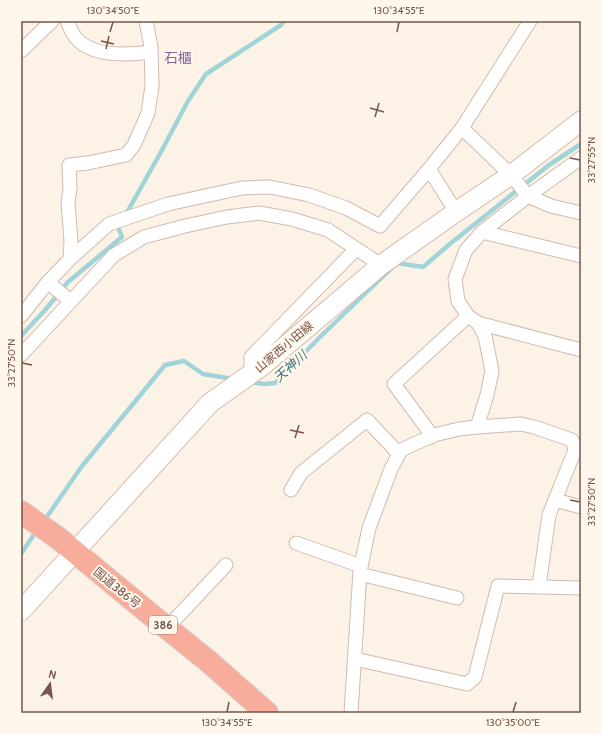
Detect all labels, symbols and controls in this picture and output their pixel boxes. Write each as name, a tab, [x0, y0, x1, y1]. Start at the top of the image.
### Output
text: 130°34'50"E	[87, 4, 140, 17]
text: 130°34'55"E	[374, 4, 425, 17]
district label: 石櫃	[164, 49, 192, 67]
text: 33°27'55"N	[585, 137, 598, 183]
street label: 山家西小田線	[251, 318, 316, 376]
text: 33°27'50"N	[5, 339, 18, 387]
water label: 天神川	[270, 346, 311, 385]
text: 33°27'50"N	[585, 478, 598, 526]
street label: 国道386号	[91, 564, 144, 611]
road number: 386	[149, 616, 177, 634]
north arrow	[30, 664, 70, 704]
text: N	[47, 667, 58, 682]
text: 130°34'55"E	[202, 716, 253, 729]
text: 130°35'00"E	[486, 716, 540, 729]

